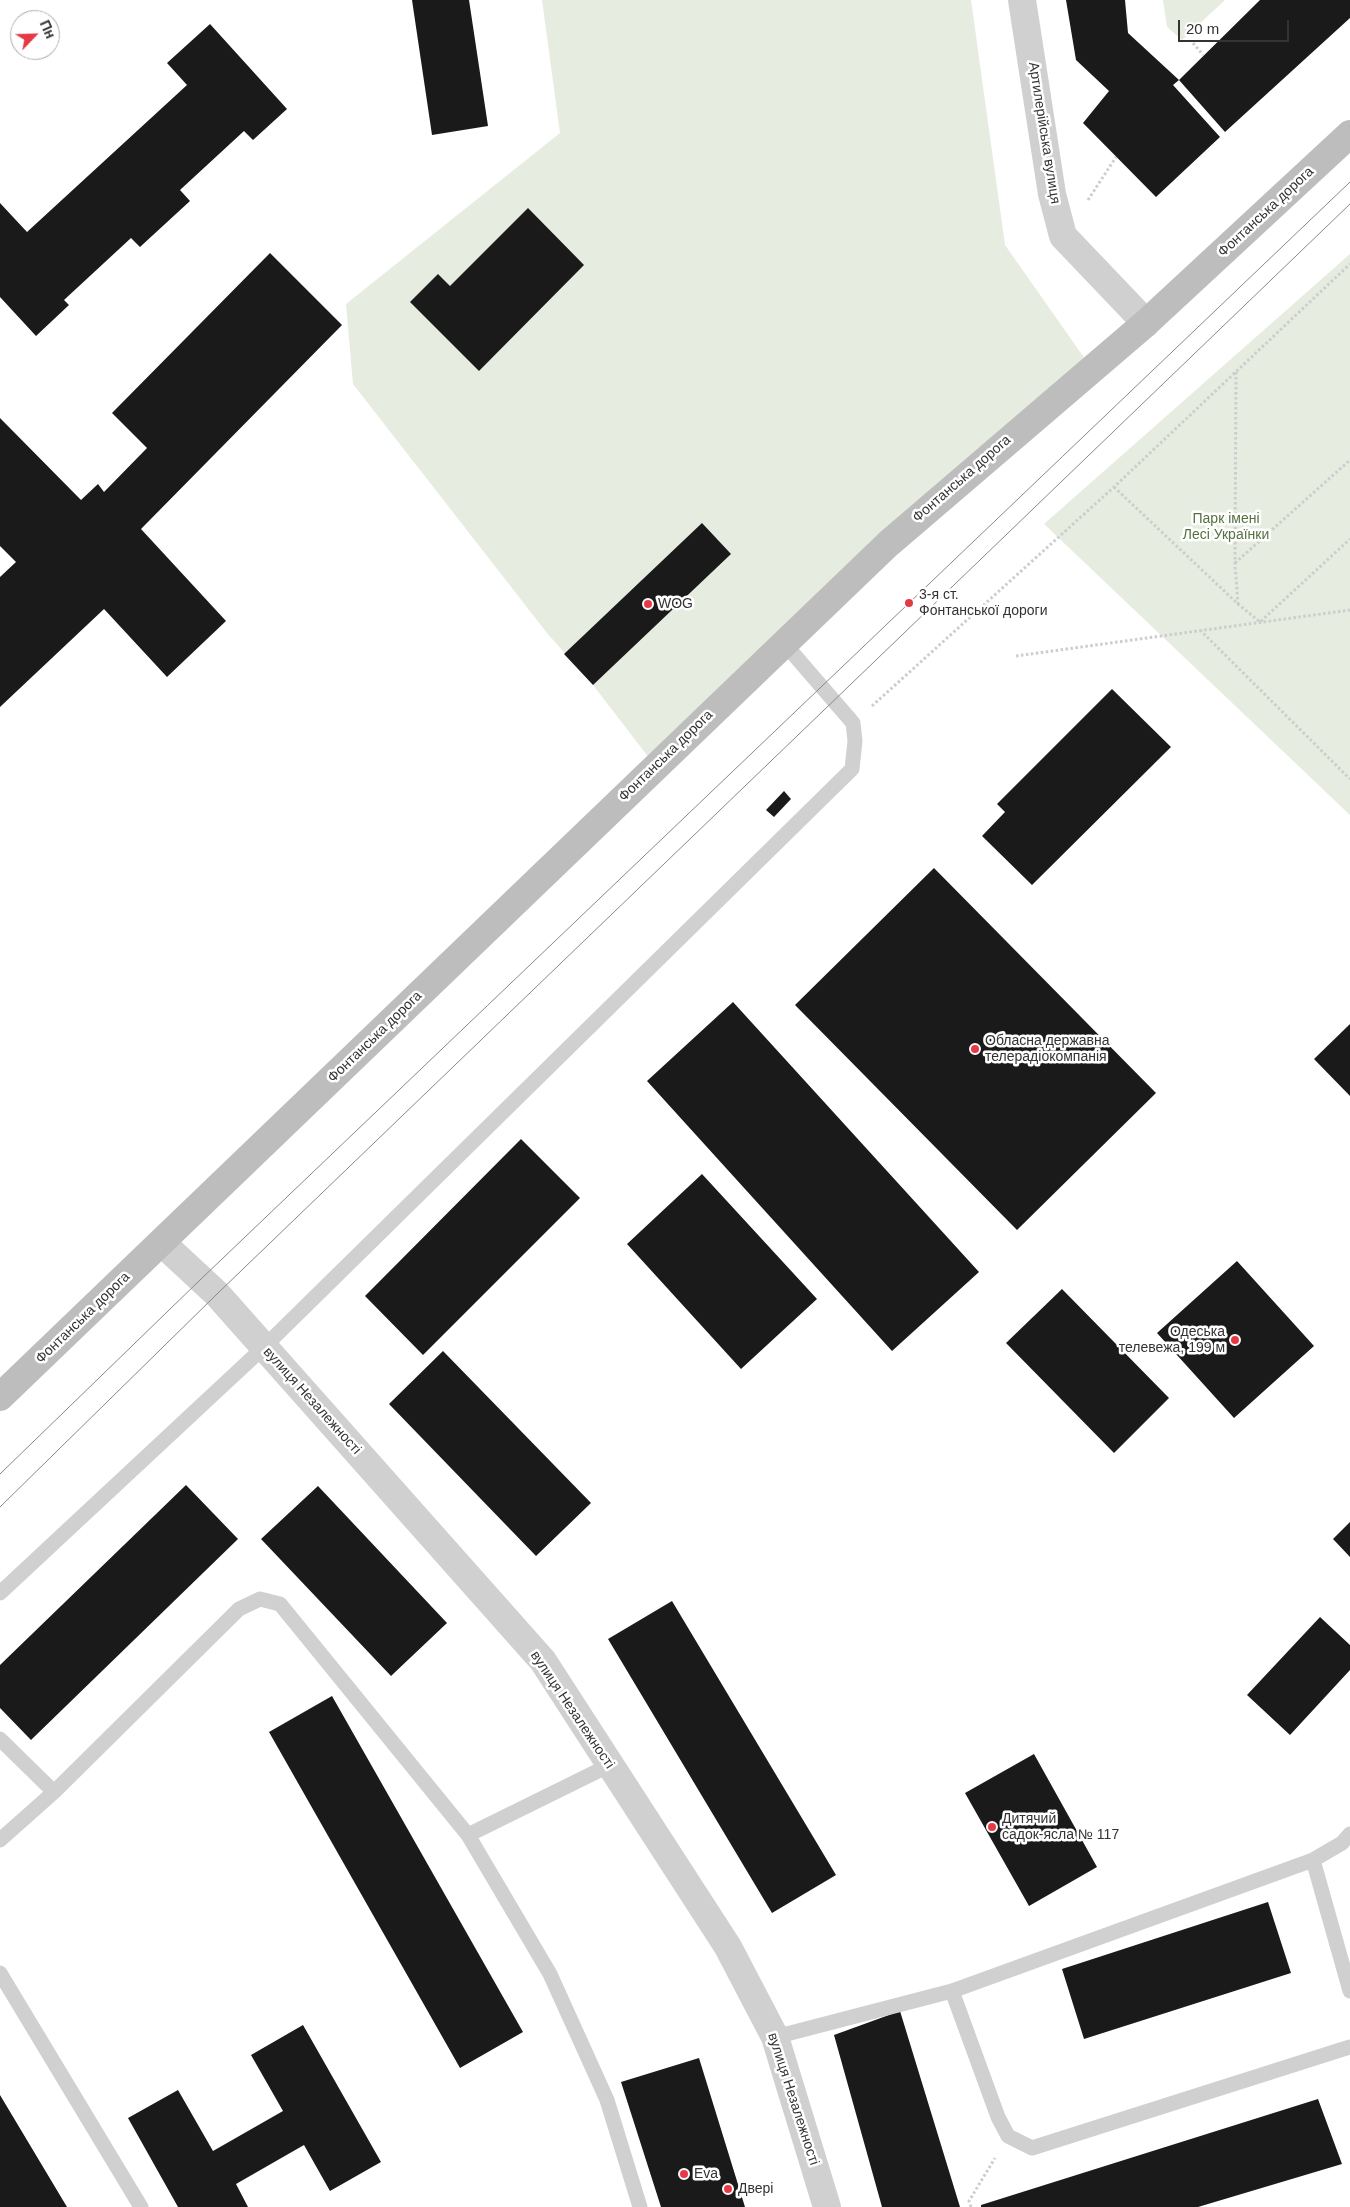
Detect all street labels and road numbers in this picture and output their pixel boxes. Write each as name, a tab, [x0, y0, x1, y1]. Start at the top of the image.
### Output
street label: Артилерійська вулиця	[1024, 61, 1064, 205]
street label: Фонтанська дорога	[1215, 163, 1317, 261]
street label: Фонтанська дорога	[910, 432, 1014, 526]
street label: Фонтанська дорога	[615, 707, 717, 805]
street label: Фонтанська дорога	[324, 988, 426, 1086]
street label: Фонтанська дорога	[32, 1269, 134, 1367]
street label: вулиця Незалежності	[259, 1344, 365, 1458]
street label: вулиця Незалежності	[526, 1648, 618, 1772]
street label: вулиця Незалежності	[764, 2031, 822, 2167]

